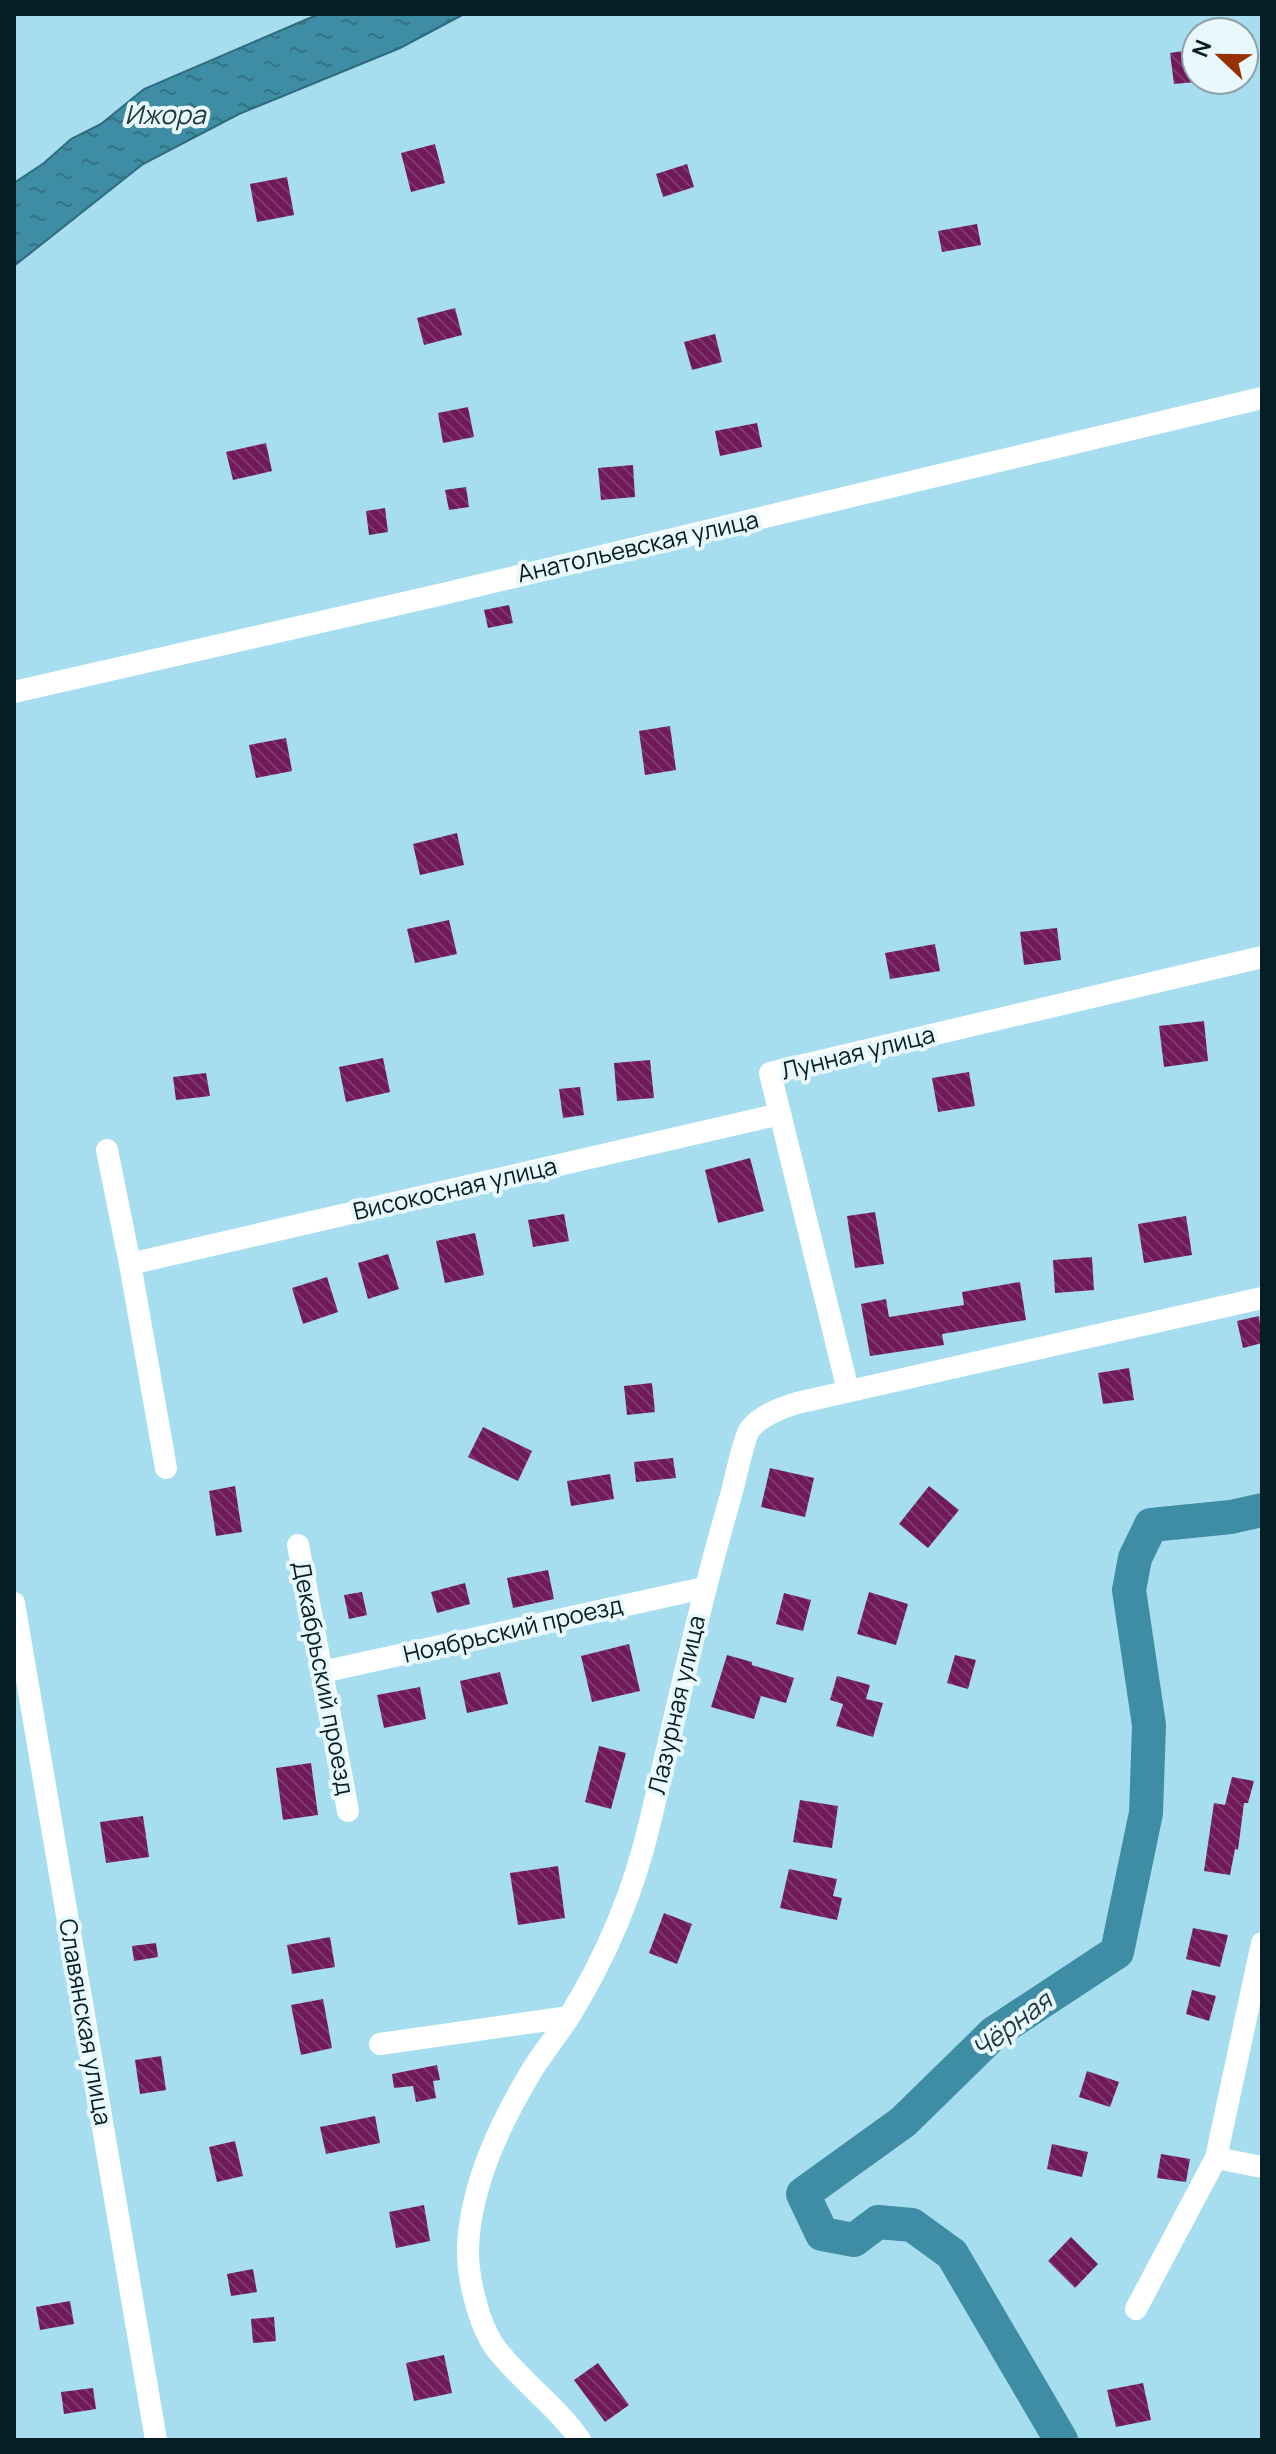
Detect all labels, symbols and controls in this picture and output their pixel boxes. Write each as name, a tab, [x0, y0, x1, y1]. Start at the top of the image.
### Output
north arrow	[1180, 16, 1260, 96]
text: N	[1185, 36, 1218, 61]
water label: Ижора	[125, 96, 207, 132]
street label: Анатольевская улица	[514, 502, 762, 589]
street label: Лунная улица	[777, 1017, 938, 1087]
street label: Високосная улица	[350, 1148, 560, 1227]
street label: Декабрьский проезд	[286, 1558, 363, 1797]
street label: Ноябрьский проезд	[400, 1587, 626, 1670]
street label: Лазурная улица	[639, 1612, 712, 1797]
street label: Славянская улица	[52, 1916, 121, 2128]
water label: Чёрная	[964, 1981, 1061, 2066]

